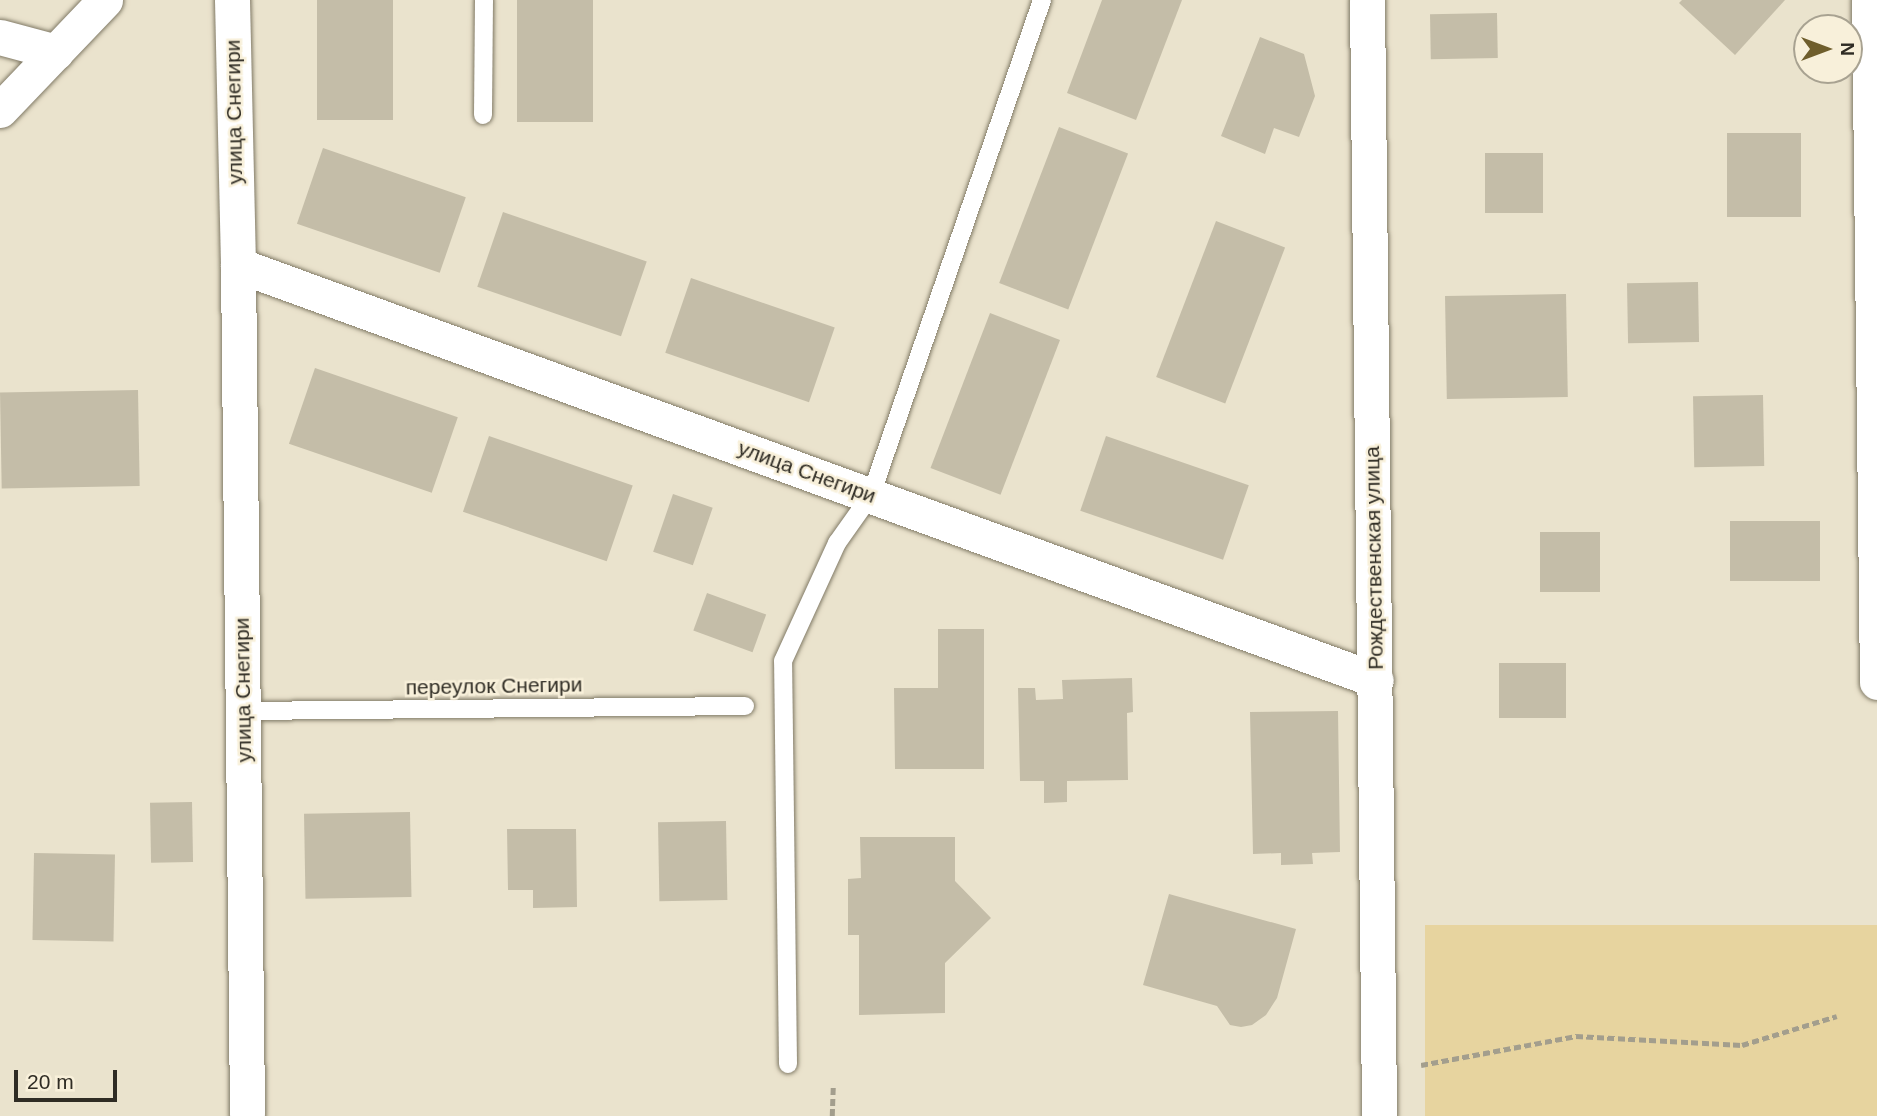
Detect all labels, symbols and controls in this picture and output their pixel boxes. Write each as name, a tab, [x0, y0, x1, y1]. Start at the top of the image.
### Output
north arrow	[1793, 14, 1863, 84]
street label: улица Снегири	[220, 39, 248, 185]
text: N	[1837, 42, 1858, 56]
street label: улица Снегири	[735, 435, 879, 509]
street label: Рождественская улица	[1359, 446, 1389, 670]
street label: улица Снегири	[229, 617, 257, 763]
street label: переулок Снегири	[405, 672, 583, 700]
scale bar	[18, 1056, 121, 1100]
text: 20 m	[27, 1070, 74, 1093]

